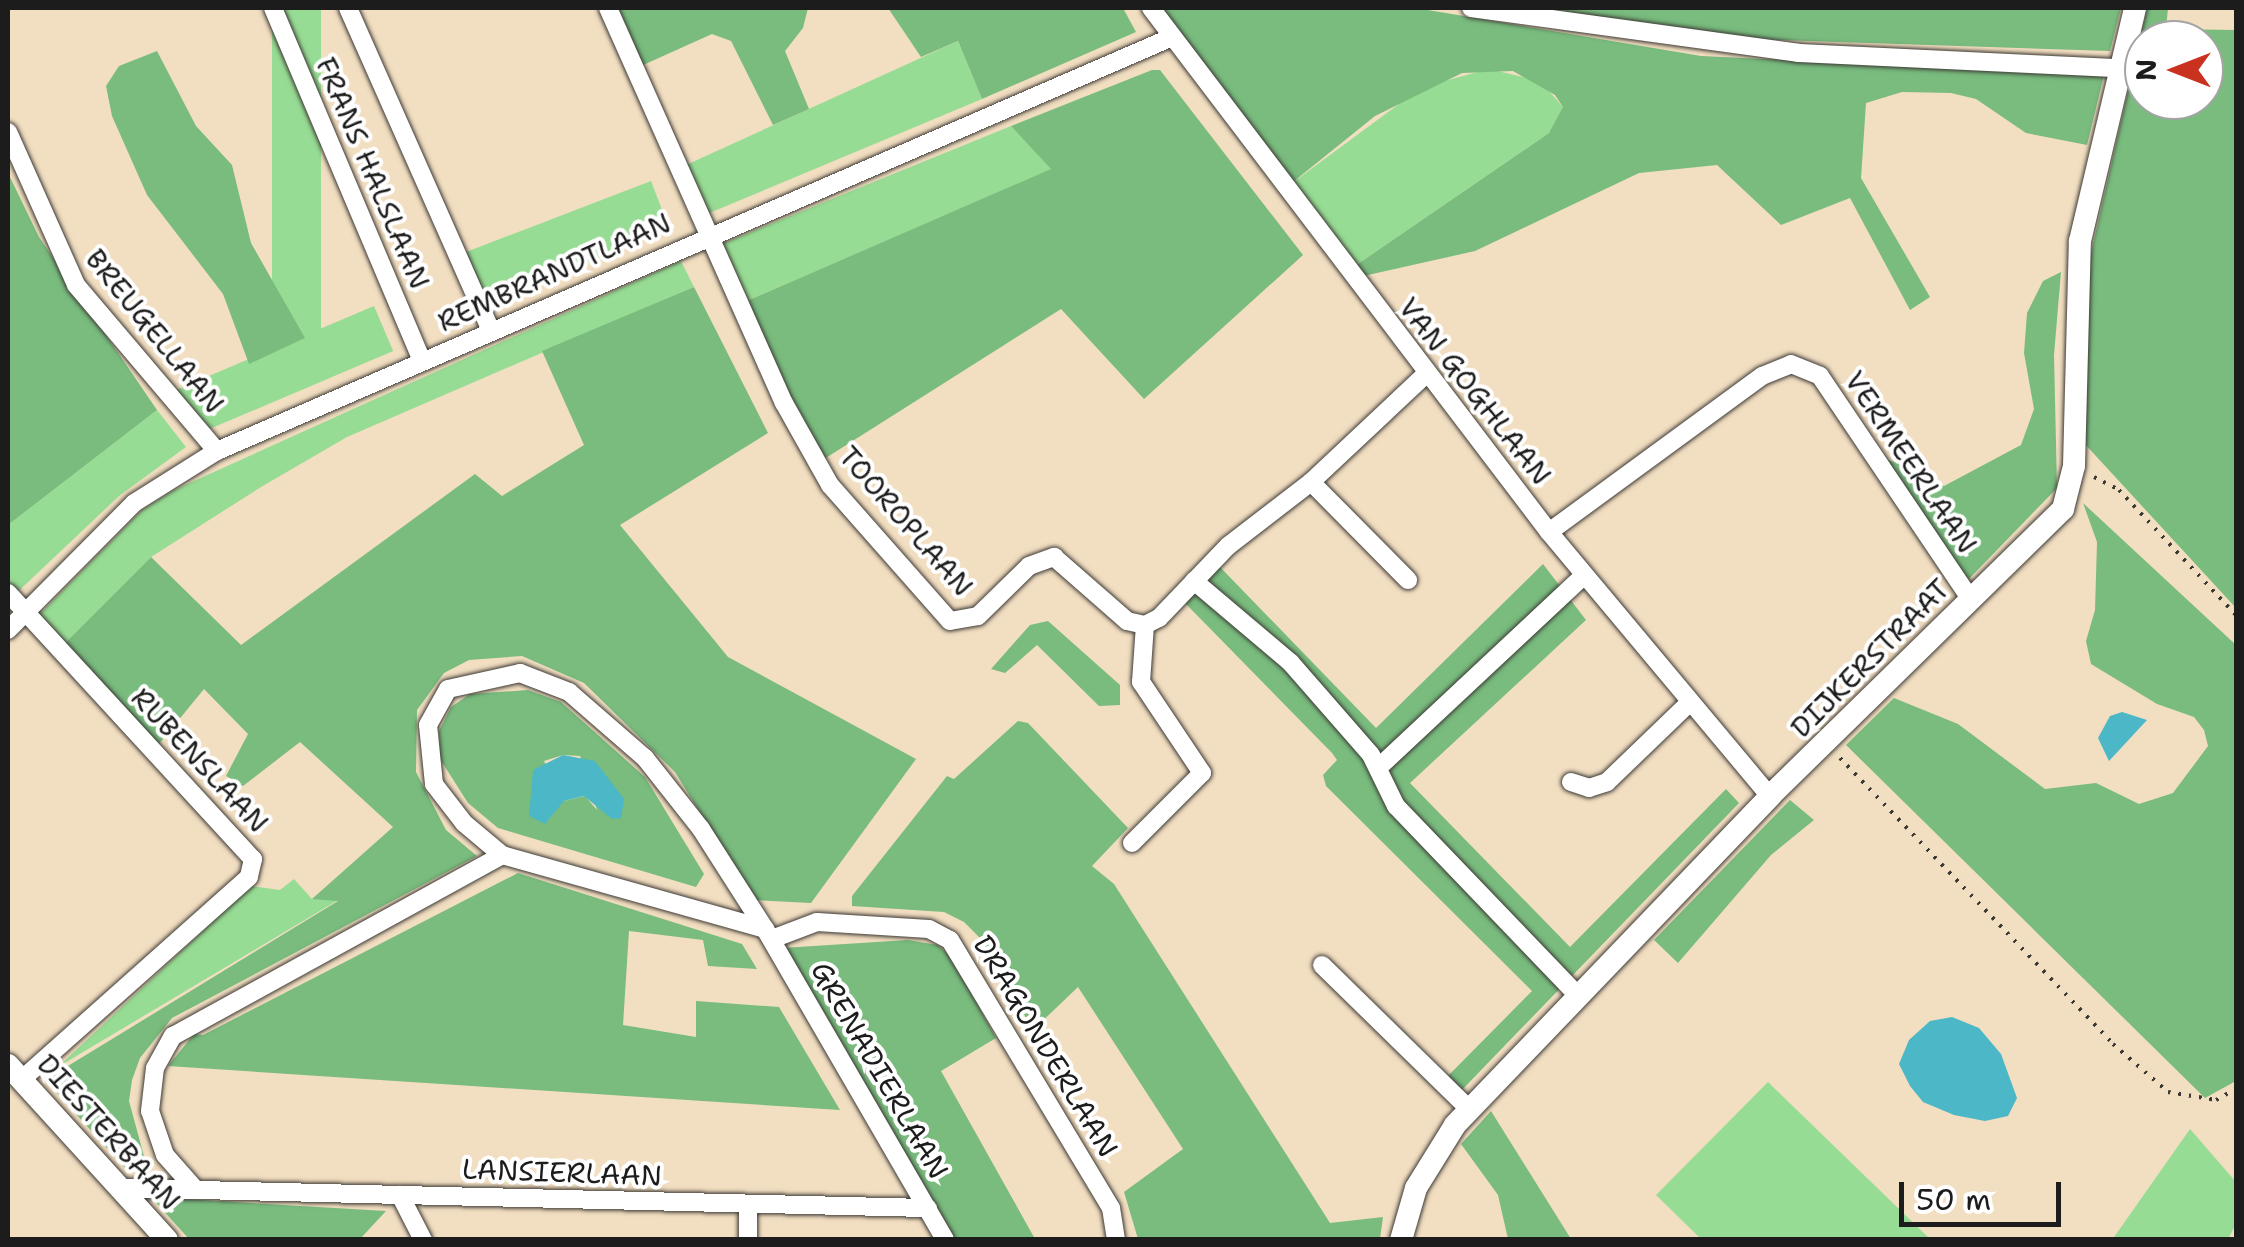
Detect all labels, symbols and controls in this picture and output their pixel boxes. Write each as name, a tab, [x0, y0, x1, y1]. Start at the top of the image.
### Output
north arrow	[2124, 20, 2224, 120]
street label: FRANS HALSLAAN	[309, 52, 437, 294]
text: N	[2127, 59, 2165, 81]
street label: REMBRANDTLAAN	[432, 206, 676, 338]
street label: BREUGELLAAN	[79, 242, 231, 420]
street label: VAN GOGHLAAN	[1392, 291, 1558, 491]
street label: VERMEERLAAN	[1838, 365, 1984, 559]
street label: TOOROPLAAN	[832, 439, 980, 603]
street label: DIJKERSTRAAT	[1784, 572, 1956, 744]
street label: RUBENSLAAN	[125, 681, 275, 839]
street label: DRAGONDERLAAN	[967, 929, 1125, 1163]
street label: GRENADIERLAAN	[804, 955, 956, 1185]
street label: DIESTERBAAN	[30, 1047, 188, 1217]
street label: LANSIERLAAN	[462, 1152, 662, 1192]
scale bar	[1904, 1162, 2066, 1224]
text: 50 m	[1916, 1179, 1991, 1220]

